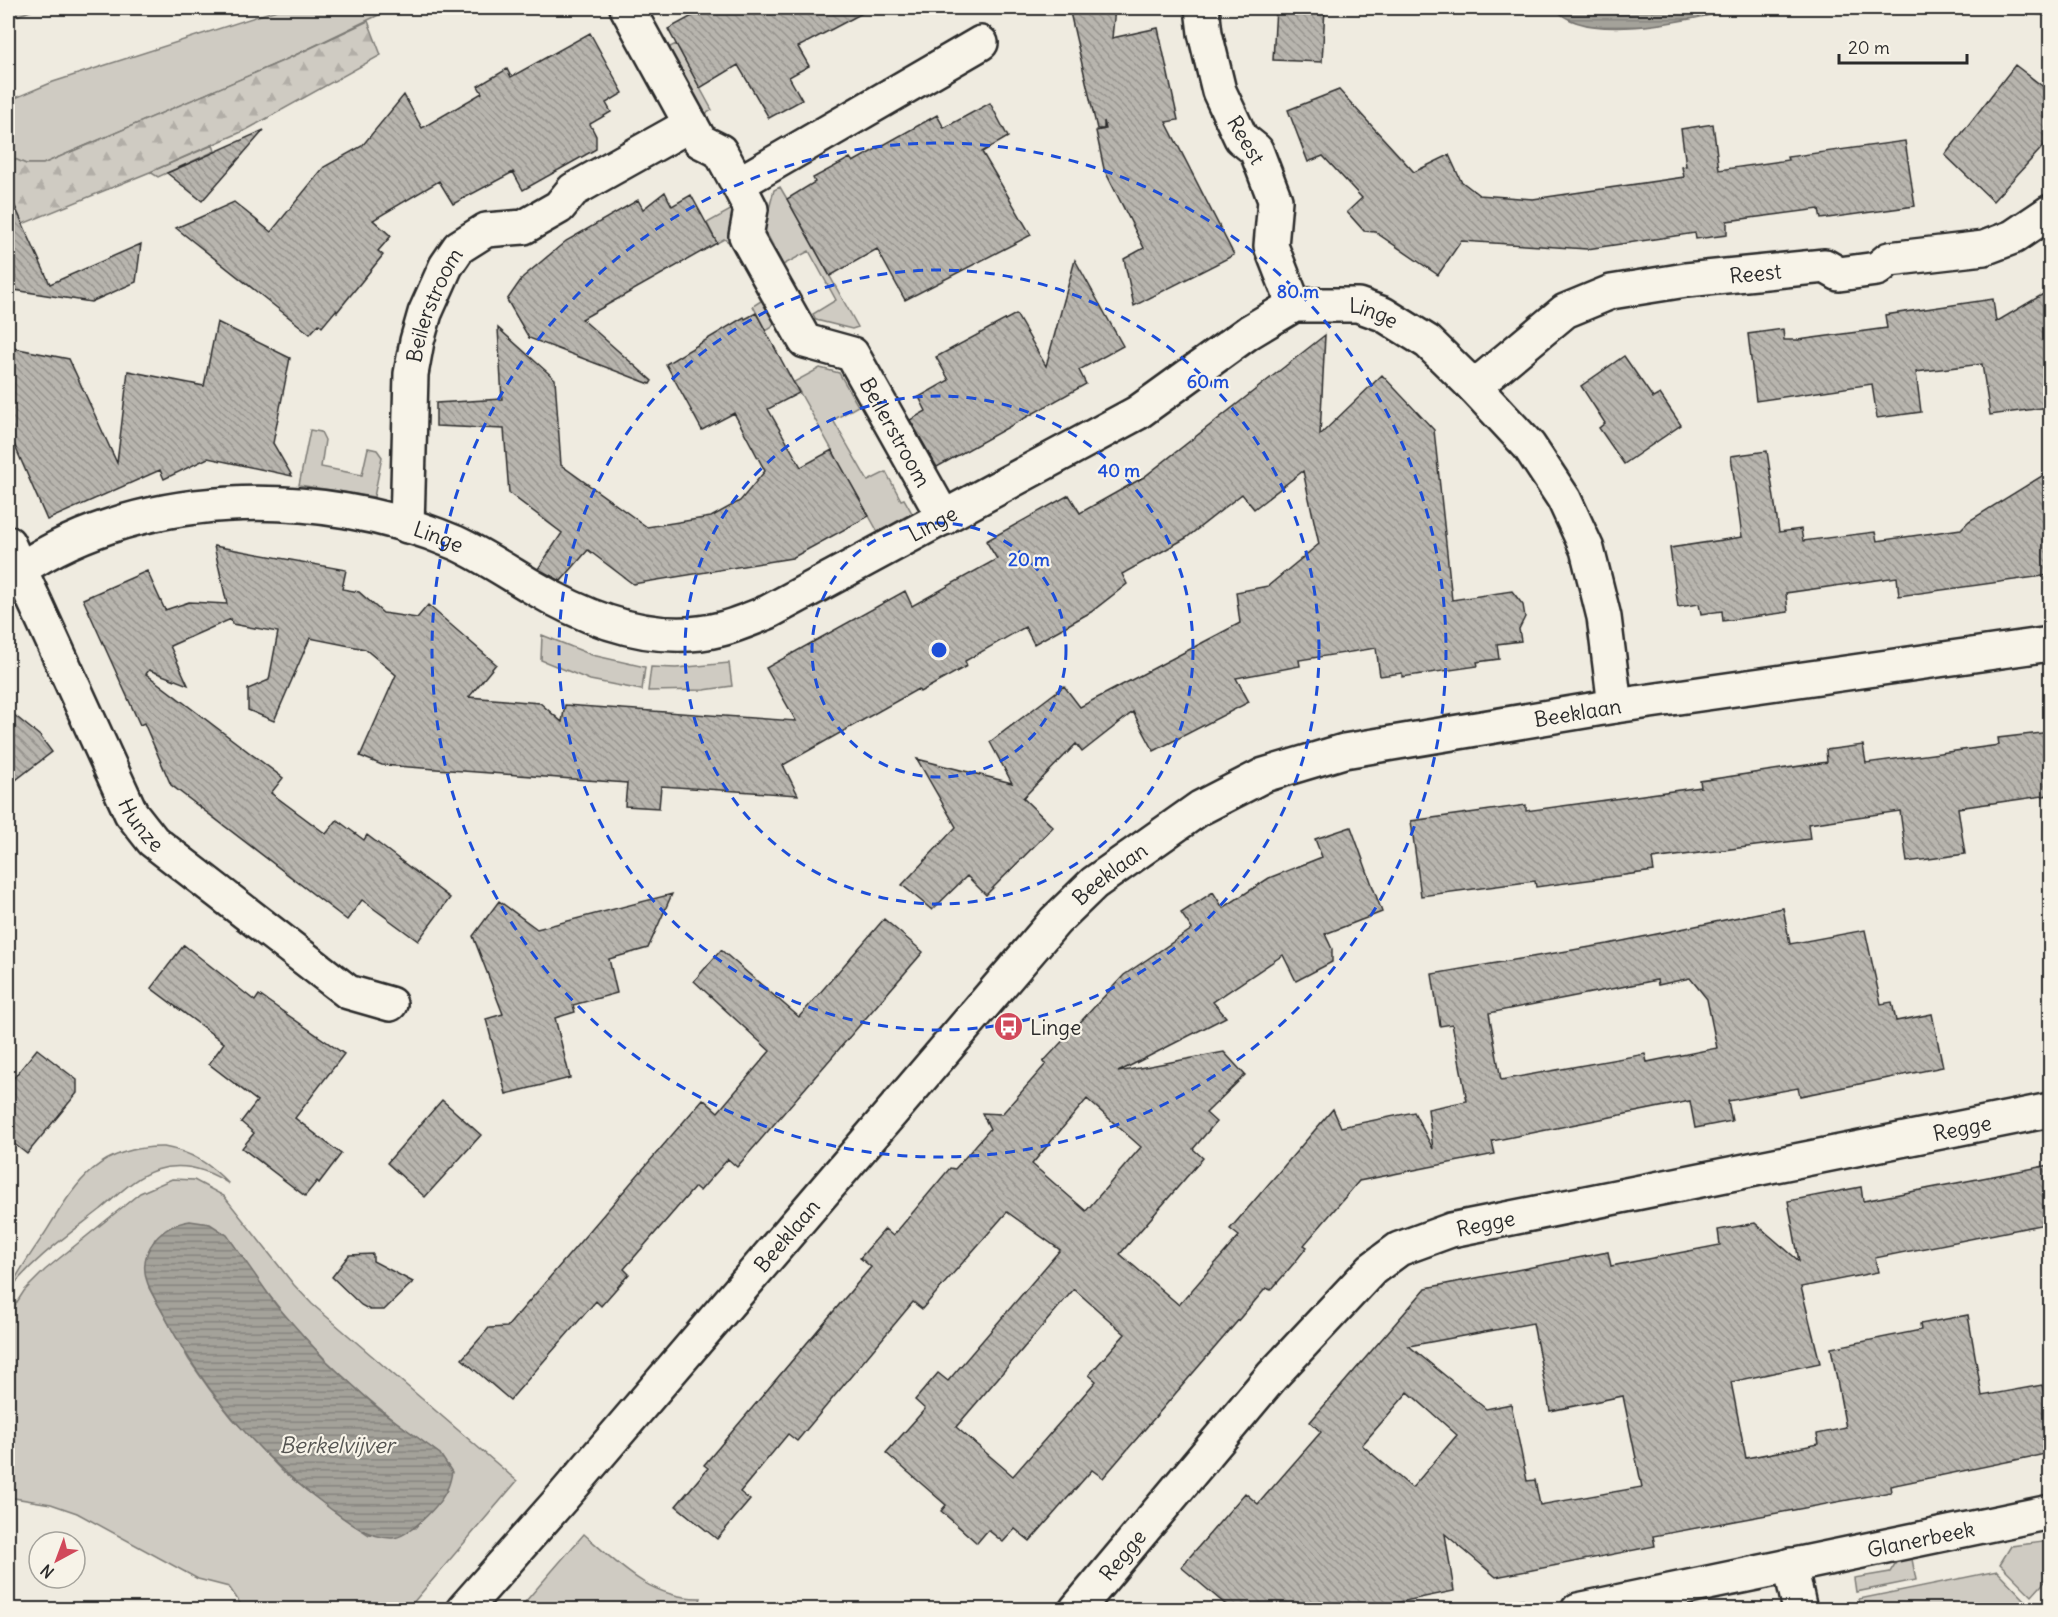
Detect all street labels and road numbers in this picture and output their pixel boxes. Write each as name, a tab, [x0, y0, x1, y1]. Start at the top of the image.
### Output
street label: Reest	[1221, 111, 1271, 169]
street label: Beilerstroom	[400, 242, 468, 364]
street label: Reest	[1728, 257, 1783, 289]
street label: Linge	[1349, 292, 1404, 334]
street label: Beilerstroom	[854, 372, 937, 492]
street label: Linge	[904, 499, 962, 547]
street label: Linge	[410, 515, 468, 558]
street label: Beeklaan	[1532, 692, 1623, 733]
street label: Hunze	[113, 794, 169, 858]
street label: Beeklaan	[1066, 836, 1152, 911]
street label: Regge	[1931, 1109, 1994, 1147]
street label: Beeklaan	[748, 1193, 825, 1278]
street label: Regge	[1454, 1204, 1517, 1242]
street label: Glanerbeek	[1865, 1515, 1977, 1563]
street label: Regge	[1093, 1524, 1152, 1586]

